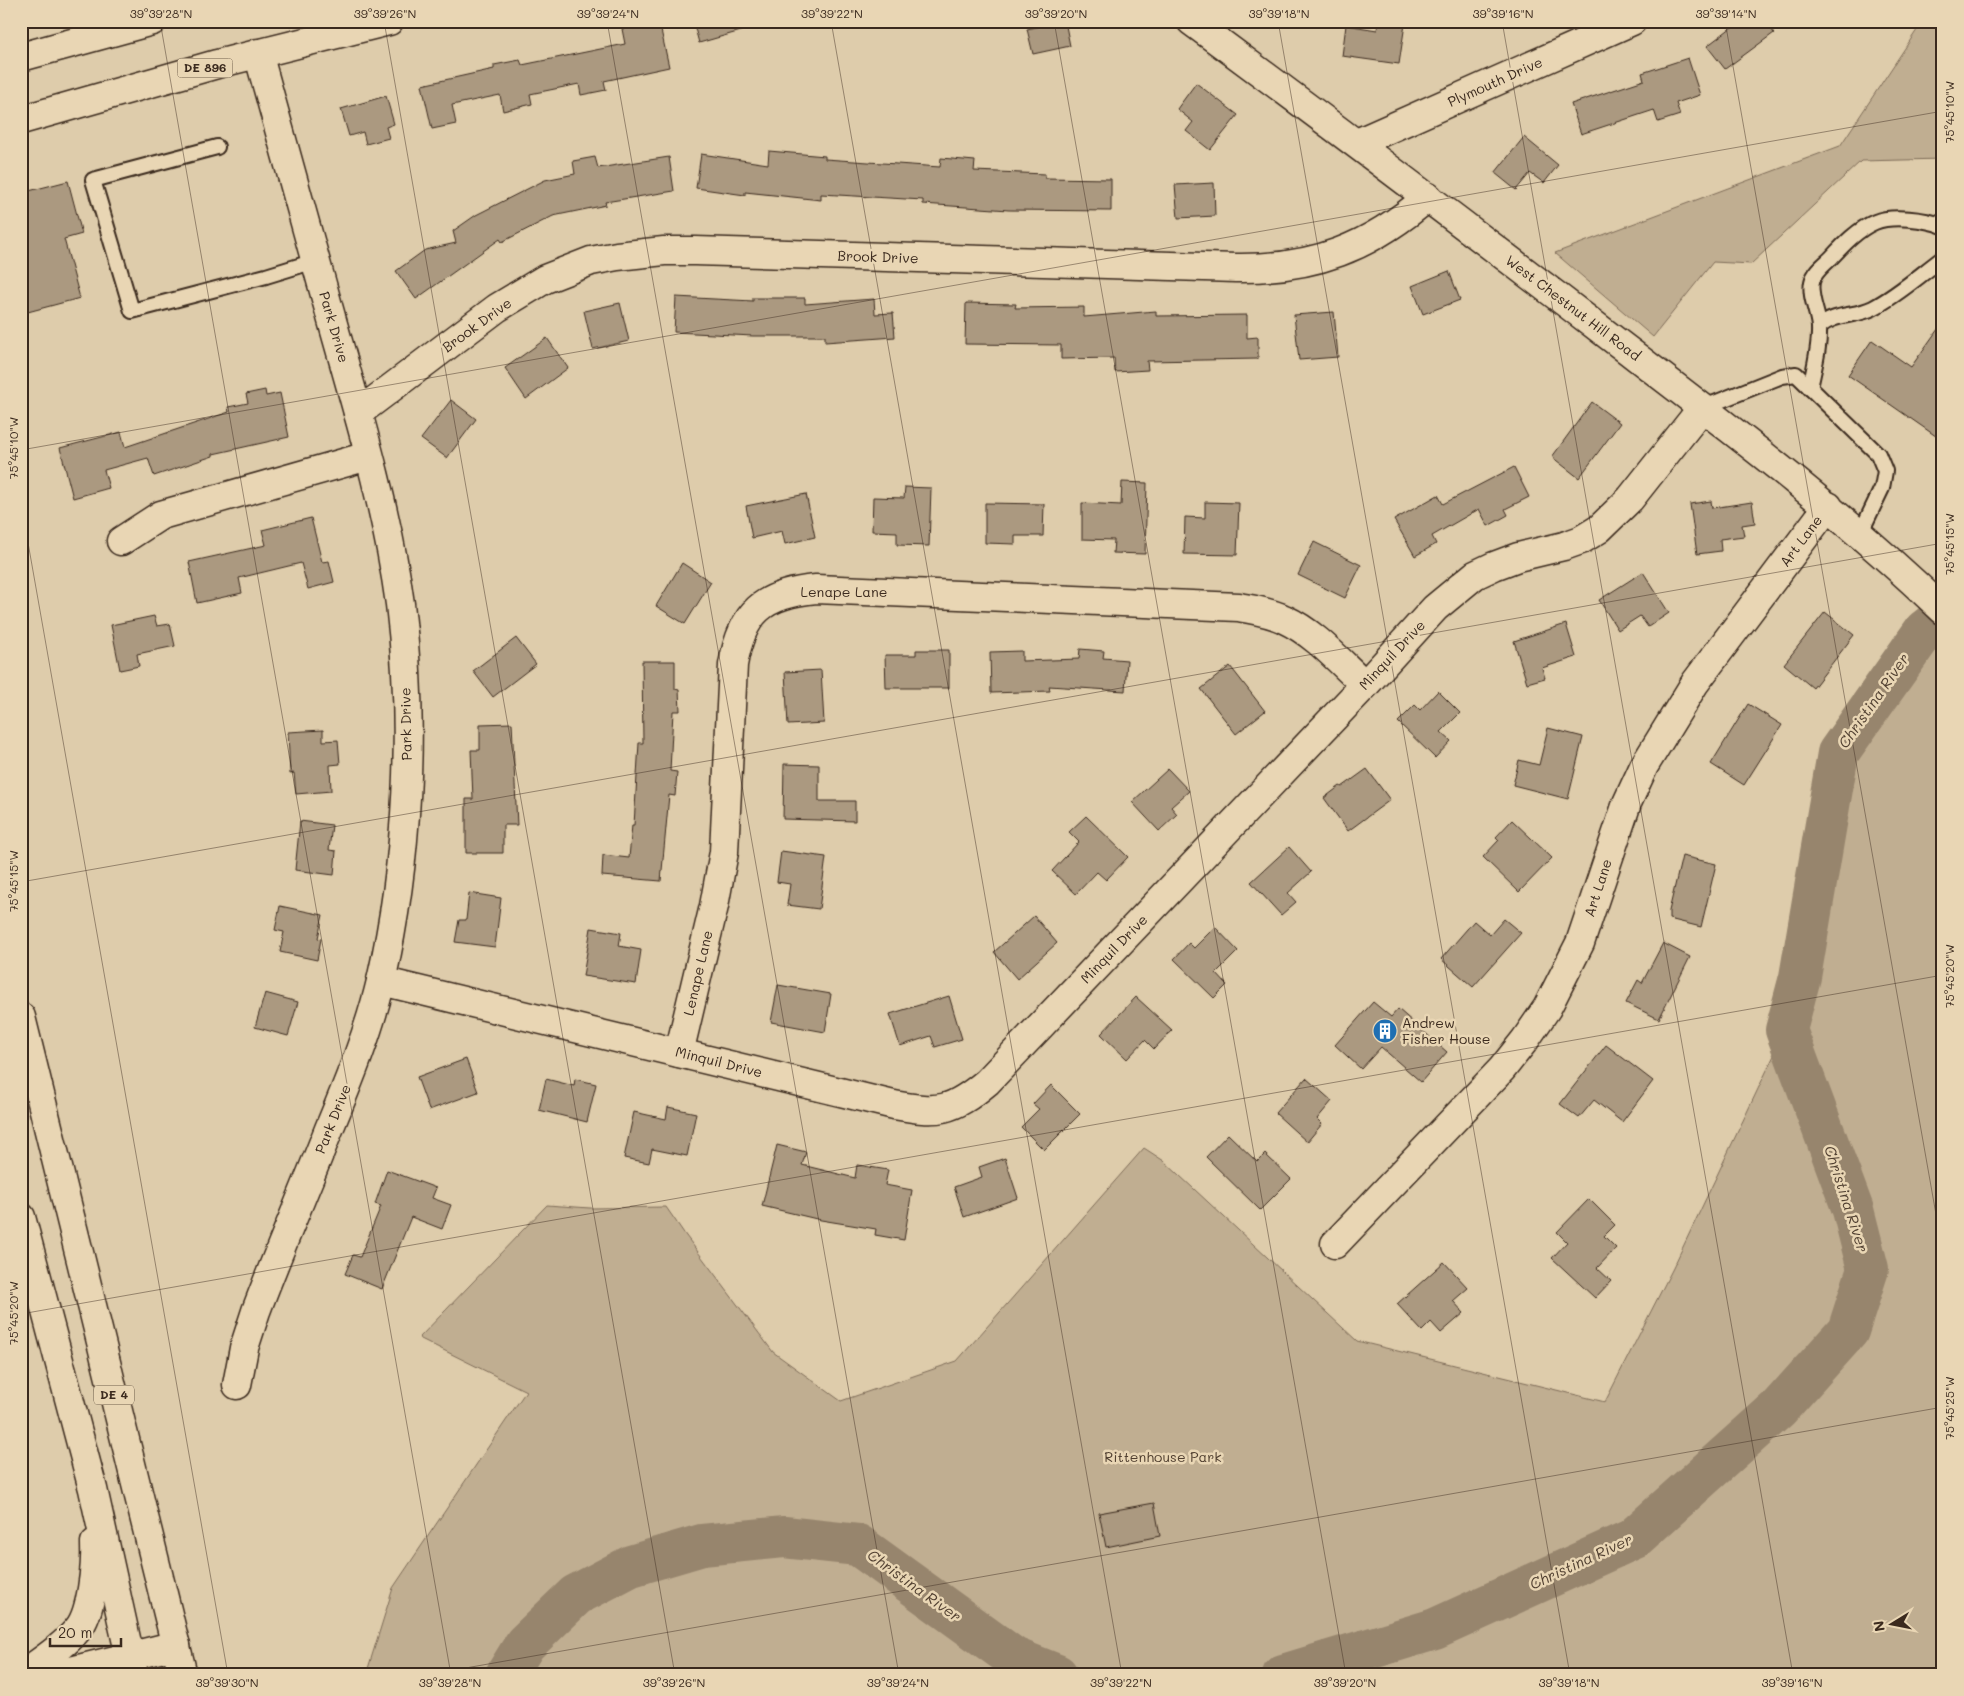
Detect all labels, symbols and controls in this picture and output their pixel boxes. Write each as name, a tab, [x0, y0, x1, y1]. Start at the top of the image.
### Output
text: 39°39'28"N	[130, 5, 192, 21]
text: 39°39'26"N	[354, 5, 416, 21]
text: 39°39'24"N	[577, 5, 639, 21]
text: 39°39'22"N	[801, 5, 863, 21]
text: 39°39'20"N	[1025, 5, 1087, 21]
text: 39°39'18"N	[1248, 5, 1310, 21]
text: 39°39'16"N	[1472, 5, 1534, 21]
text: 39°39'14"N	[1695, 5, 1757, 21]
street label: Plymouth Drive	[1444, 52, 1545, 111]
road number: DE 896	[178, 58, 232, 78]
text: 75°45'10"W	[1941, 81, 1957, 143]
street label: Brook Drive	[837, 246, 919, 267]
street label: West Chestnut Hill Road	[1502, 250, 1645, 365]
street label: Park Drive	[315, 289, 354, 365]
street label: Brook Drive	[438, 293, 515, 356]
text: 75°45'10"W	[5, 417, 21, 479]
street label: Art Lane	[1775, 511, 1826, 570]
text: 75°45'15"W	[1941, 513, 1957, 575]
street label: Lenape Lane	[801, 582, 887, 601]
street label: Minquil Drive	[1354, 616, 1429, 694]
water label: Christina River	[1833, 649, 1914, 752]
street label: Park Drive	[395, 687, 416, 761]
text: 75°45'15"W	[5, 850, 21, 912]
street label: Art Lane	[1579, 856, 1616, 919]
street label: Minquil Drive	[1076, 910, 1151, 987]
street label: Lenape Lane	[678, 928, 717, 1017]
text: 75°45'20"W	[1941, 944, 1957, 1008]
place label: Andrew Fisher House	[1402, 1013, 1490, 1048]
building icon: Andrew Fisher House	[1372, 1018, 1398, 1044]
street label: Minquil Drive	[674, 1042, 765, 1082]
street label: Park Drive	[310, 1081, 355, 1156]
water label: Christina River	[1820, 1143, 1874, 1255]
text: 75°45'20"W	[5, 1281, 21, 1345]
text: 75°45'25"W	[1941, 1376, 1957, 1440]
road number: DE 4	[94, 1386, 134, 1404]
park label: Rittenhouse Park	[1104, 1447, 1222, 1466]
water label: Christina River	[1526, 1528, 1636, 1594]
water label: Christina River	[864, 1544, 966, 1626]
north arrow	[1866, 1598, 1916, 1648]
scale bar	[50, 1616, 121, 1648]
text: N	[1868, 1619, 1889, 1633]
text: 20 m	[58, 1622, 92, 1642]
text: 39°39'30"N	[195, 1674, 259, 1690]
text: 39°39'28"N	[419, 1674, 481, 1690]
text: 39°39'26"N	[643, 1674, 705, 1690]
text: 39°39'24"N	[867, 1674, 929, 1690]
text: 39°39'22"N	[1090, 1674, 1152, 1690]
text: 39°39'20"N	[1314, 1674, 1376, 1690]
text: 39°39'18"N	[1538, 1674, 1600, 1690]
text: 39°39'16"N	[1761, 1674, 1823, 1690]

